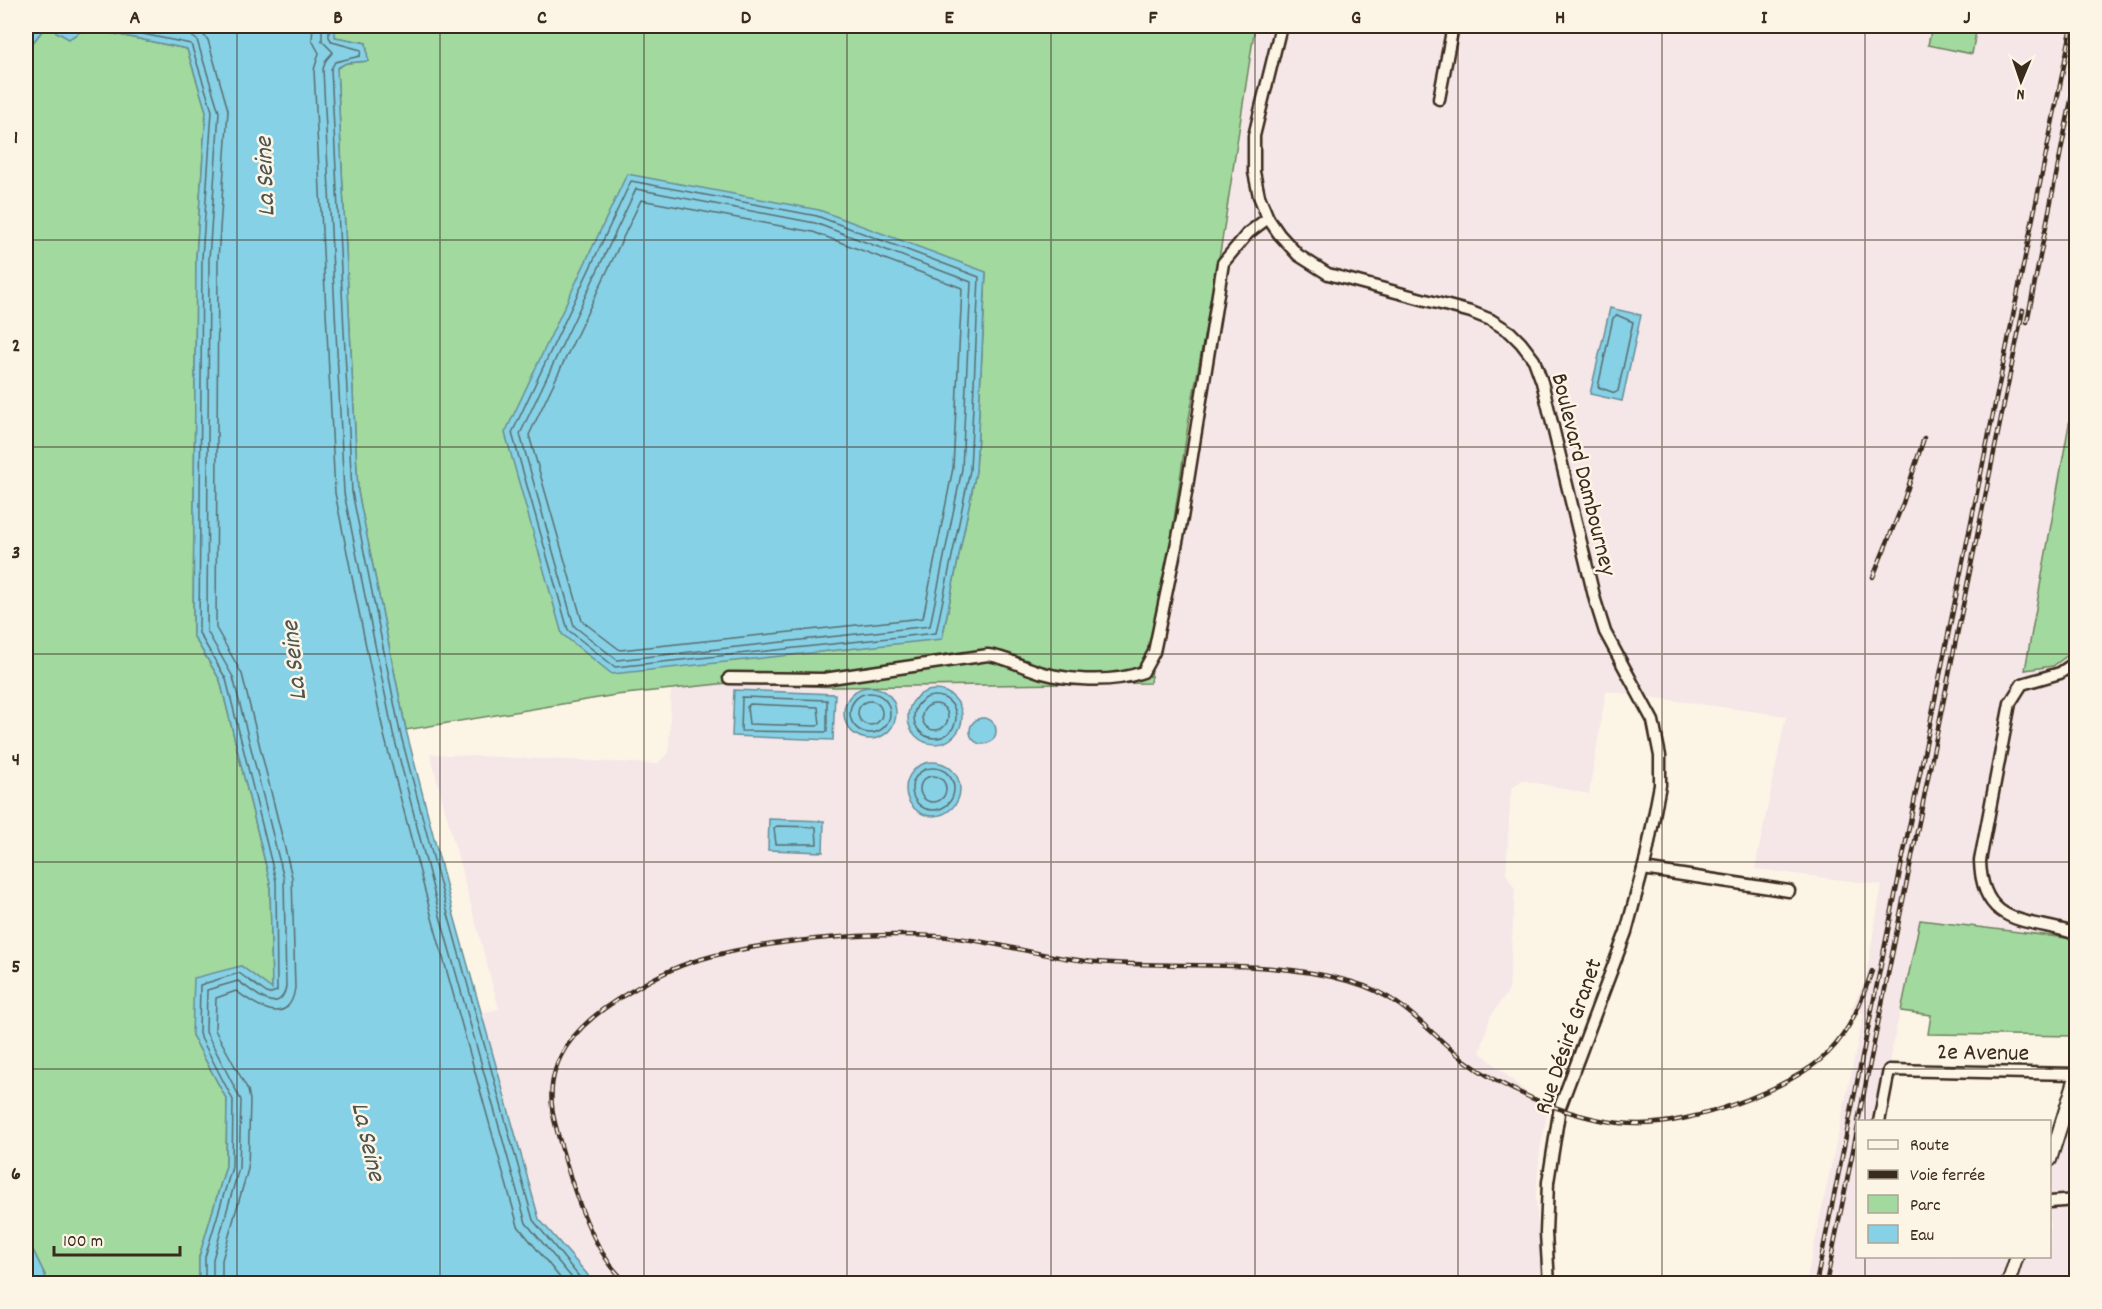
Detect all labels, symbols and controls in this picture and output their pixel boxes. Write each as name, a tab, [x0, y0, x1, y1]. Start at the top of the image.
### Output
text: A	[130, 5, 141, 33]
text: B	[333, 5, 343, 33]
text: C	[537, 5, 547, 33]
text: D	[741, 5, 752, 33]
text: E	[944, 5, 954, 33]
text: F	[1149, 5, 1159, 33]
text: G	[1351, 5, 1361, 33]
text: H	[1555, 5, 1565, 33]
text: I	[1761, 5, 1768, 33]
text: J	[1963, 5, 1971, 33]
north arrow	[1991, 51, 2051, 111]
text: N	[2016, 82, 2025, 105]
text: 1	[14, 125, 18, 153]
water label: La Seine	[247, 135, 286, 217]
text: 2	[12, 333, 20, 361]
street label: Boulevard Dambourney	[1541, 370, 1624, 581]
text: 3	[12, 540, 20, 568]
water label: La Seine	[273, 617, 318, 702]
text: 4	[12, 747, 20, 775]
text: 5	[11, 954, 21, 982]
street label: Rue Désiré Granet	[1527, 954, 1612, 1119]
street label: 2e Avenue	[1937, 1036, 2029, 1072]
water label: La Seine	[340, 1099, 394, 1186]
legend	[1856, 1120, 2051, 1258]
text: Route	[1910, 1134, 1949, 1159]
text: 6	[11, 1161, 21, 1189]
text: Voie ferrée	[1910, 1164, 1985, 1189]
text: Parc	[1910, 1194, 1941, 1219]
scale bar	[54, 1219, 180, 1257]
text: Eau	[1910, 1224, 1934, 1249]
text: 100 m	[63, 1230, 103, 1255]

